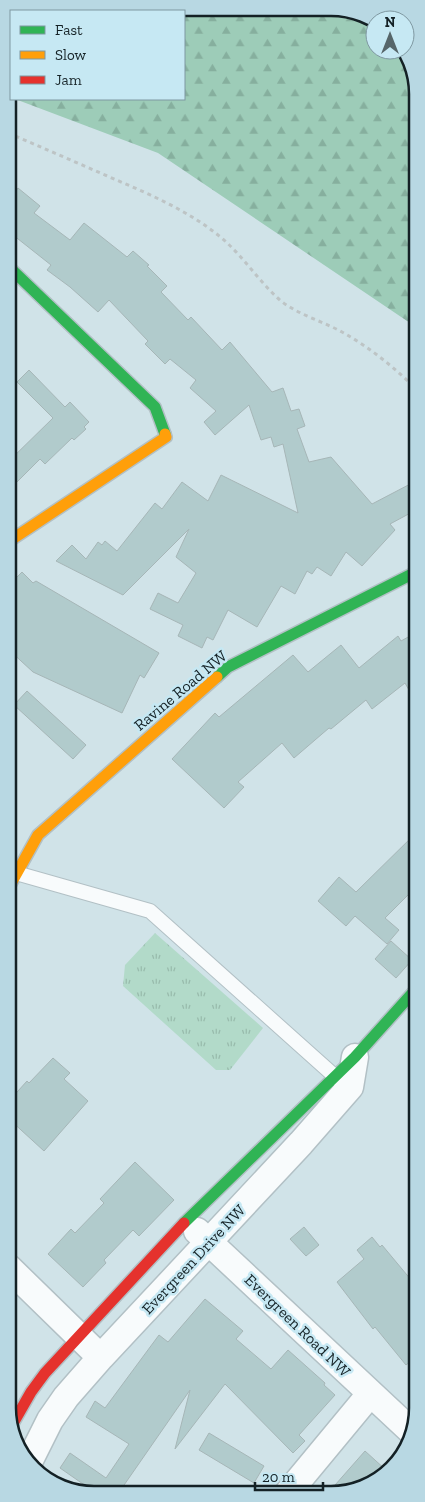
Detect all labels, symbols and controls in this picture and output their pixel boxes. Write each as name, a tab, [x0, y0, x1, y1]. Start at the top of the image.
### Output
legend	[10, 10, 185, 100]
north arrow	[365, 10, 415, 60]
text: N	[385, 14, 396, 31]
text: Fast	[55, 21, 83, 39]
text: Slow	[55, 46, 87, 64]
text: Jam	[55, 71, 82, 89]
street label: Ravine Road NW	[130, 646, 231, 735]
street label: Evergreen Drive NW	[138, 1201, 249, 1318]
street label: Evergreen Road NW	[241, 1270, 355, 1381]
scale bar	[255, 1460, 322, 1492]
text: 20 m	[262, 1468, 295, 1486]

